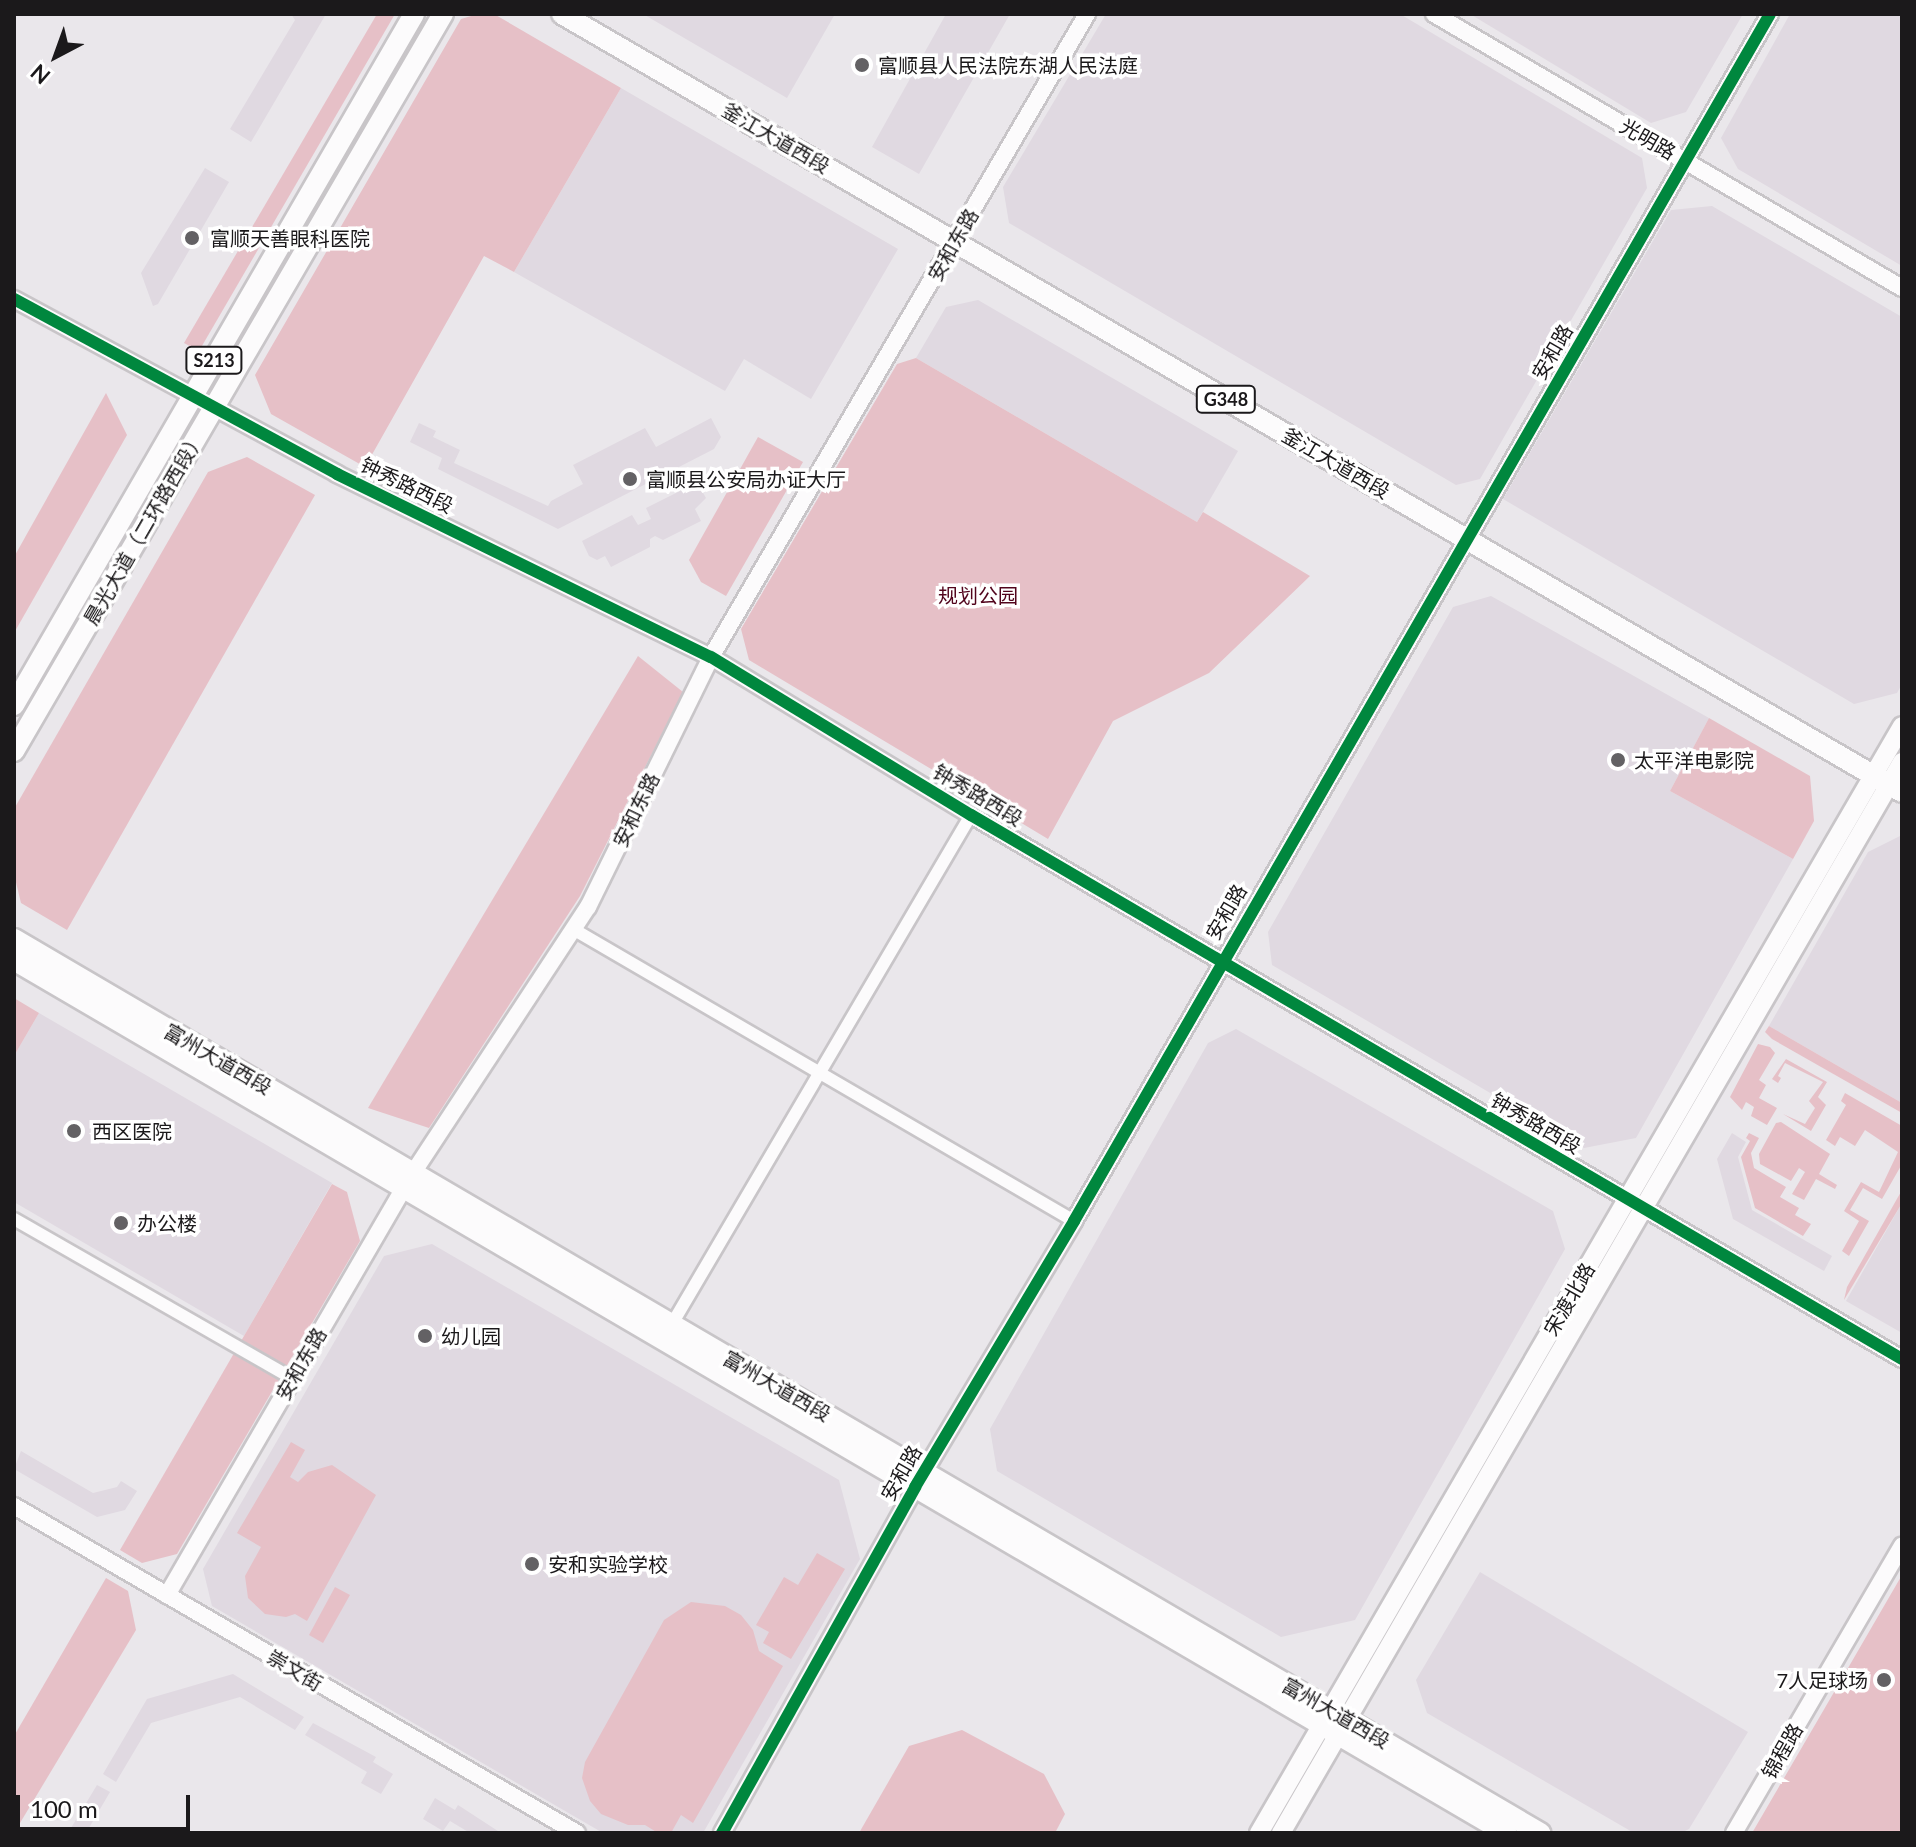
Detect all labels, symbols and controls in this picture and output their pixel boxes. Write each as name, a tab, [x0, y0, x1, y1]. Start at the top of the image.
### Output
north arrow	[16, 16, 96, 96]
place label: 富顺县人民法院东湖人民法庭	[878, 53, 1138, 77]
marker: 富顺县人民法院东湖人民法庭	[853, 56, 871, 74]
text: N	[25, 59, 55, 90]
street label: 釜江大道西段	[718, 98, 834, 178]
street label: 光明路	[1616, 114, 1680, 164]
street label: 安和东路	[923, 204, 983, 286]
place label: 富顺天善眼科医院	[210, 226, 370, 250]
marker: 富顺天善眼科医院	[181, 227, 203, 249]
street label: 安和路	[1527, 320, 1577, 384]
road number: S213	[184, 346, 244, 374]
road number: G348	[1194, 385, 1258, 413]
street label: 釜江大道西段	[1278, 423, 1394, 503]
street label: 晨光大道（二环路西段）	[79, 427, 209, 629]
street label: 钟秀路西段	[357, 452, 457, 518]
place label: 富顺县公安局办证大厅	[646, 467, 846, 491]
marker: 富顺县公安局办证大厅	[621, 470, 639, 488]
park label: 规划公园	[938, 583, 1018, 607]
place label: 太平洋电影院	[1634, 748, 1754, 772]
marker: 太平洋电影院	[1609, 751, 1627, 769]
street label: 钟秀路西段	[929, 759, 1027, 831]
street label: 安和东路	[608, 769, 664, 851]
street label: 安和路	[1201, 880, 1251, 944]
street label: 富州大道西段	[160, 1019, 276, 1099]
street label: 钟秀路西段	[1487, 1088, 1585, 1158]
place label: 西区医院	[92, 1119, 172, 1143]
marker: 西区医院	[63, 1120, 85, 1142]
place label: 办公楼	[137, 1211, 197, 1235]
marker: 办公楼	[112, 1214, 130, 1232]
street label: 宋渡北路	[1539, 1258, 1599, 1340]
street label: 安和东路	[271, 1323, 331, 1405]
place label: 幼儿园	[441, 1324, 501, 1348]
marker: 幼儿园	[416, 1327, 434, 1345]
street label: 富州大道西段	[719, 1346, 835, 1426]
street label: 安和路	[876, 1441, 926, 1505]
place label: 安和实验学校	[548, 1552, 668, 1576]
marker: 安和实验学校	[523, 1555, 541, 1573]
street label: 崇文街	[263, 1645, 327, 1695]
place label: 7人足球场	[1776, 1668, 1868, 1692]
marker: 7人足球场	[1875, 1671, 1893, 1689]
street label: 富州大道西段	[1278, 1673, 1394, 1753]
street label: 锦程路	[1757, 1719, 1807, 1783]
scale bar	[20, 1779, 194, 1829]
text: 100 m	[30, 1794, 98, 1823]

